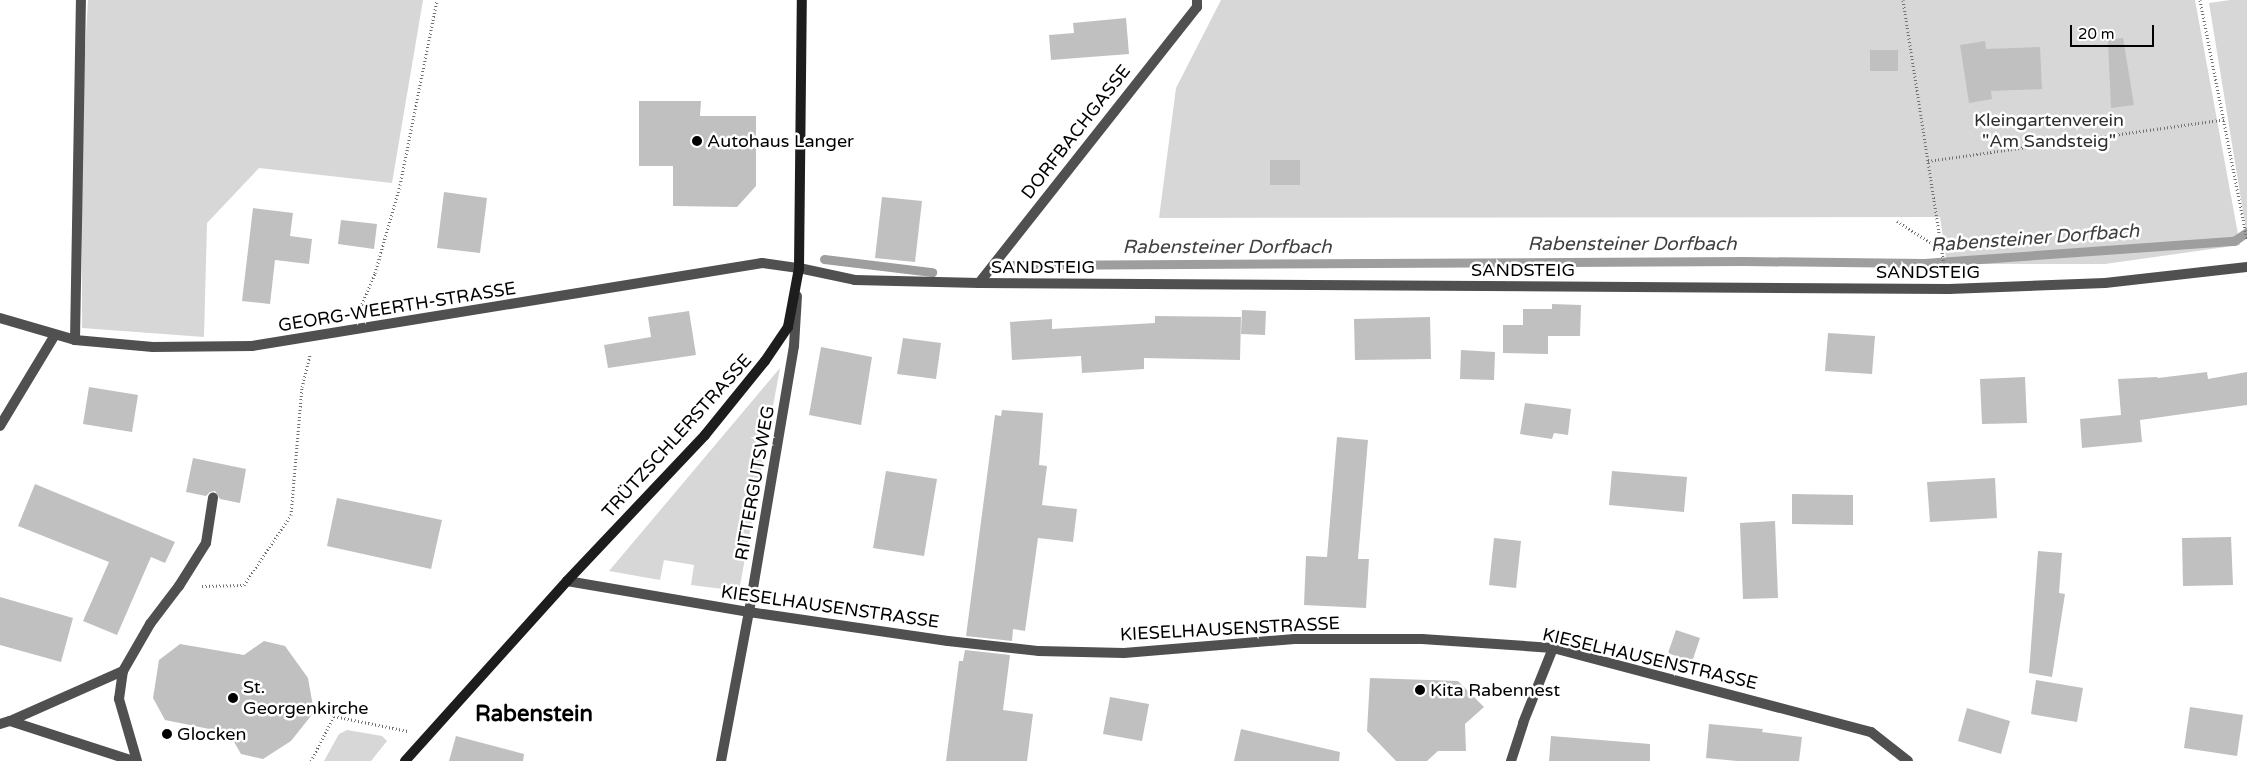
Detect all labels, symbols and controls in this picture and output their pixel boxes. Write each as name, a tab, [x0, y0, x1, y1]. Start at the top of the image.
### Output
scale bar	[2072, 15, 2156, 47]
text: 20 m	[2078, 25, 2115, 43]
street label: DORFBACHGASSE	[1017, 61, 1135, 203]
park label: Kleingartenverein "Am Sandsteig"	[1974, 110, 2124, 152]
place label: Autohaus Langer	[707, 130, 854, 152]
marker: Autohaus Langer	[691, 135, 703, 147]
water label: Rabensteiner Dorfbach	[1930, 220, 2140, 258]
water label: Rabensteiner Dorfbach	[1527, 234, 1737, 256]
water label: Rabensteiner Dorfbach	[1122, 237, 1332, 259]
street label: SANDSTEIG	[991, 256, 1095, 278]
street label: SANDSTEIG	[1471, 259, 1575, 281]
street label: SANDSTEIG	[1876, 261, 1980, 283]
street label: GEORG-WEERTH-STRASSE	[277, 278, 517, 336]
street label: TRÜTZSCHLERSTRASSE	[598, 350, 756, 522]
street label: RITTERGUTSWEG	[731, 404, 779, 562]
street label: KIESELHAUSENSTRASSE	[719, 581, 941, 633]
street label: KIESELHAUSENSTRASSE	[1119, 612, 1341, 646]
street label: KIESELHAUSENSTRASSE	[1540, 624, 1760, 694]
place label: St. Georgenkirche	[243, 677, 369, 720]
place label: Kita Rabennest	[1430, 679, 1560, 701]
marker: Kita Rabennest	[1414, 684, 1426, 696]
marker: St. Georgenkirche	[227, 692, 239, 704]
district label: Rabenstein	[475, 702, 593, 728]
place label: Glocken	[177, 723, 246, 745]
marker: Glocken	[161, 728, 173, 740]

